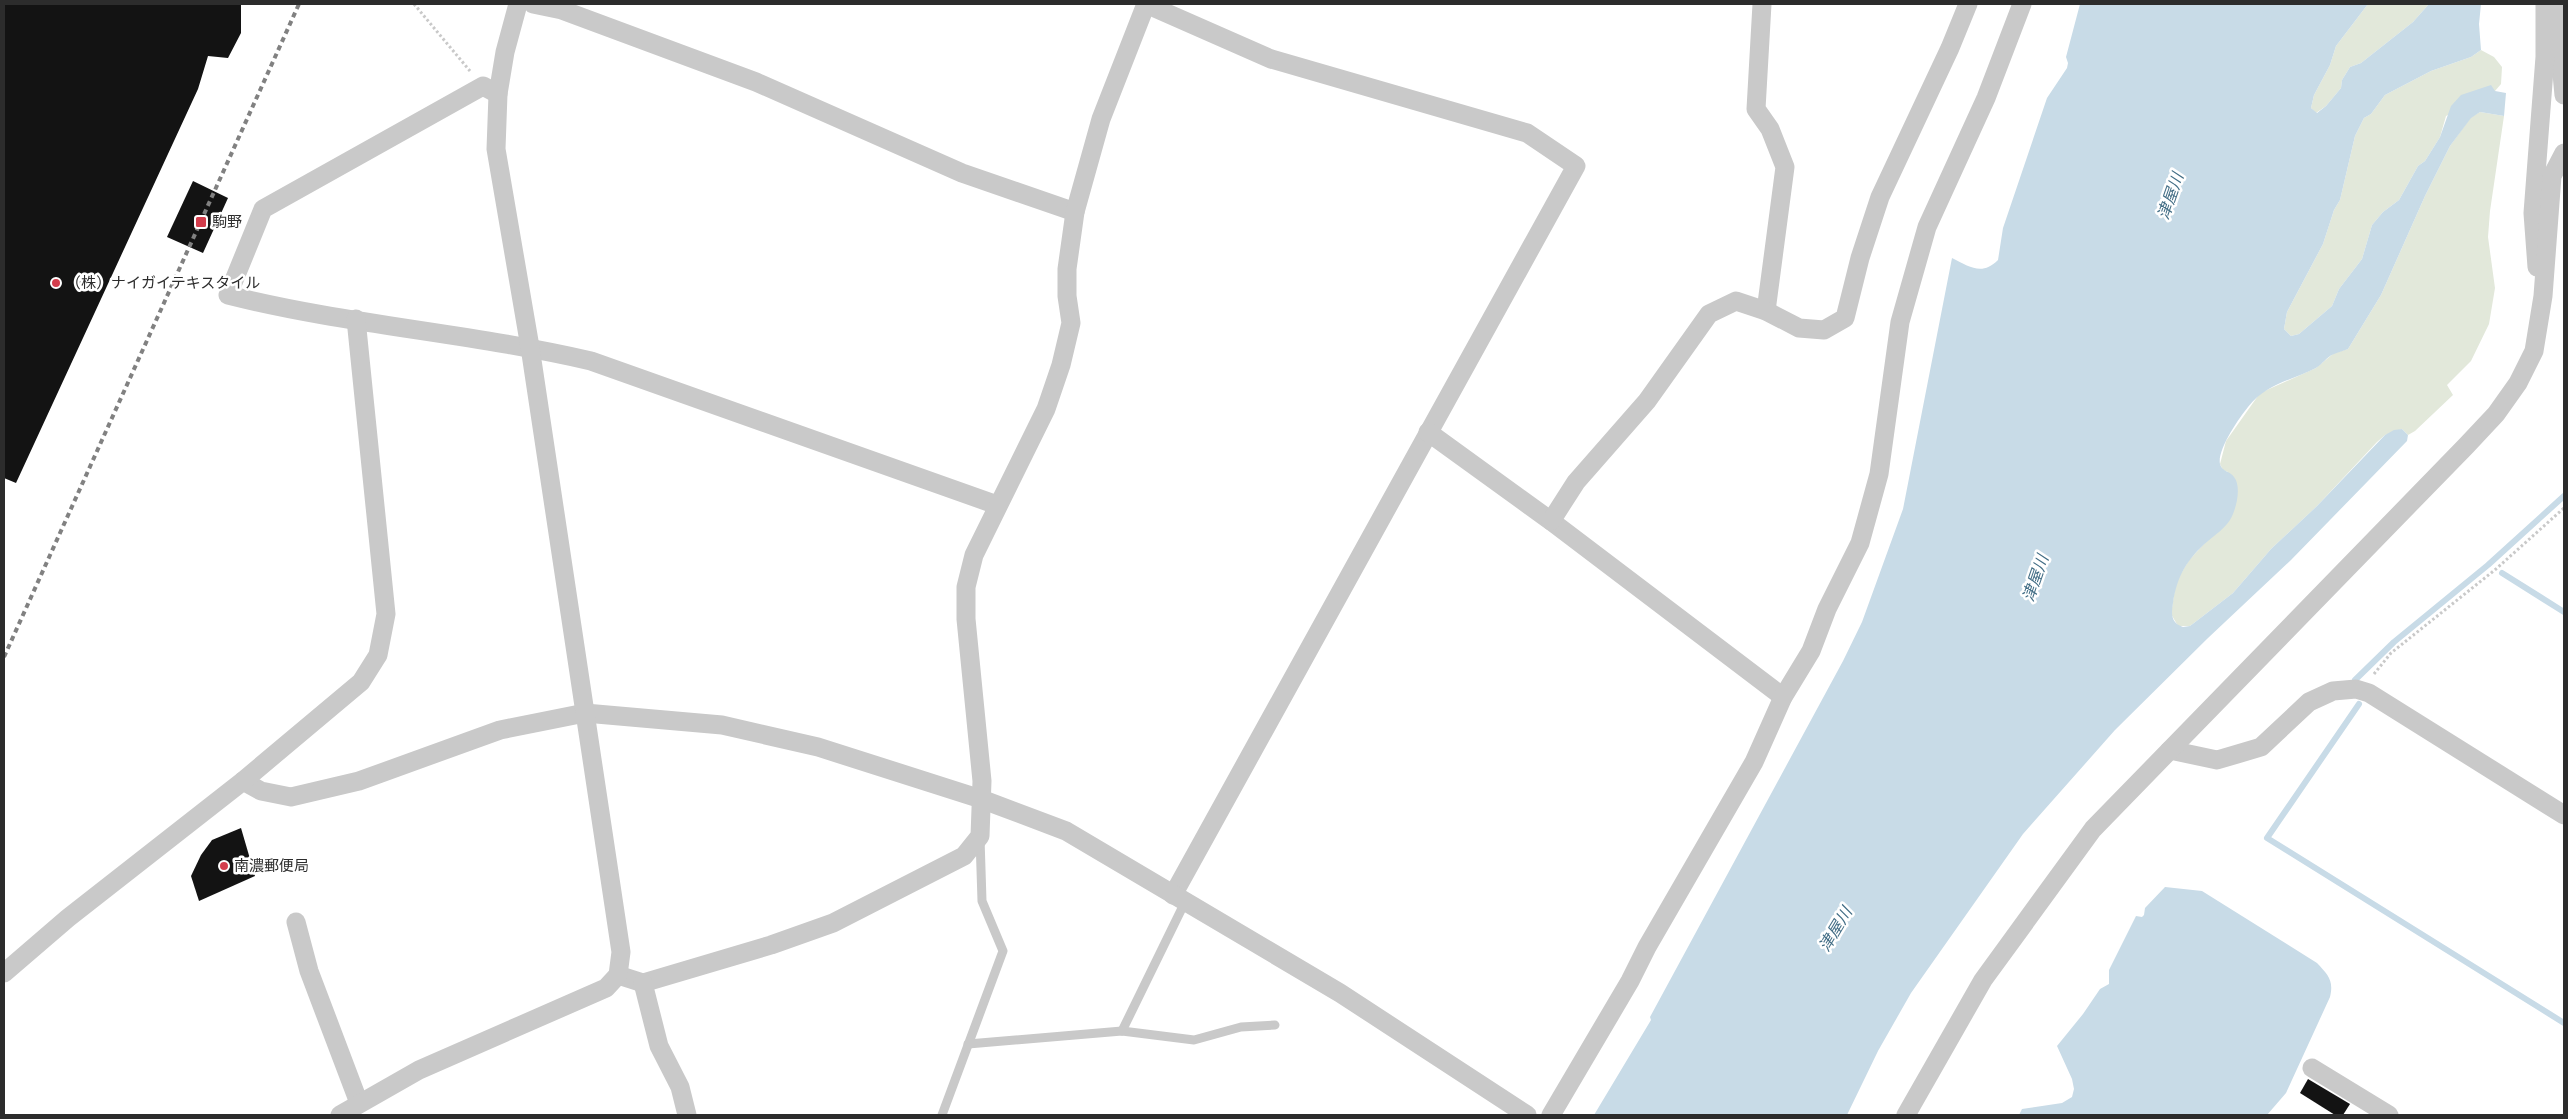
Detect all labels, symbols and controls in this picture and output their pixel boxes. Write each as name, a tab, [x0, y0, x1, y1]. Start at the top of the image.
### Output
water label: 津屋川	[2153, 168, 2187, 222]
place label: 駒野	[212, 212, 242, 230]
marker: 駒野	[194, 215, 208, 229]
place label: （株）ナイガイテキスタイル	[66, 273, 260, 291]
marker: （株）ナイガイテキスタイル	[50, 277, 62, 289]
water label: 津屋川	[2018, 550, 2052, 604]
place label: 南濃郵便局	[234, 856, 309, 874]
marker: 南濃郵便局	[218, 860, 230, 872]
water label: 津屋川	[1814, 902, 1856, 954]

